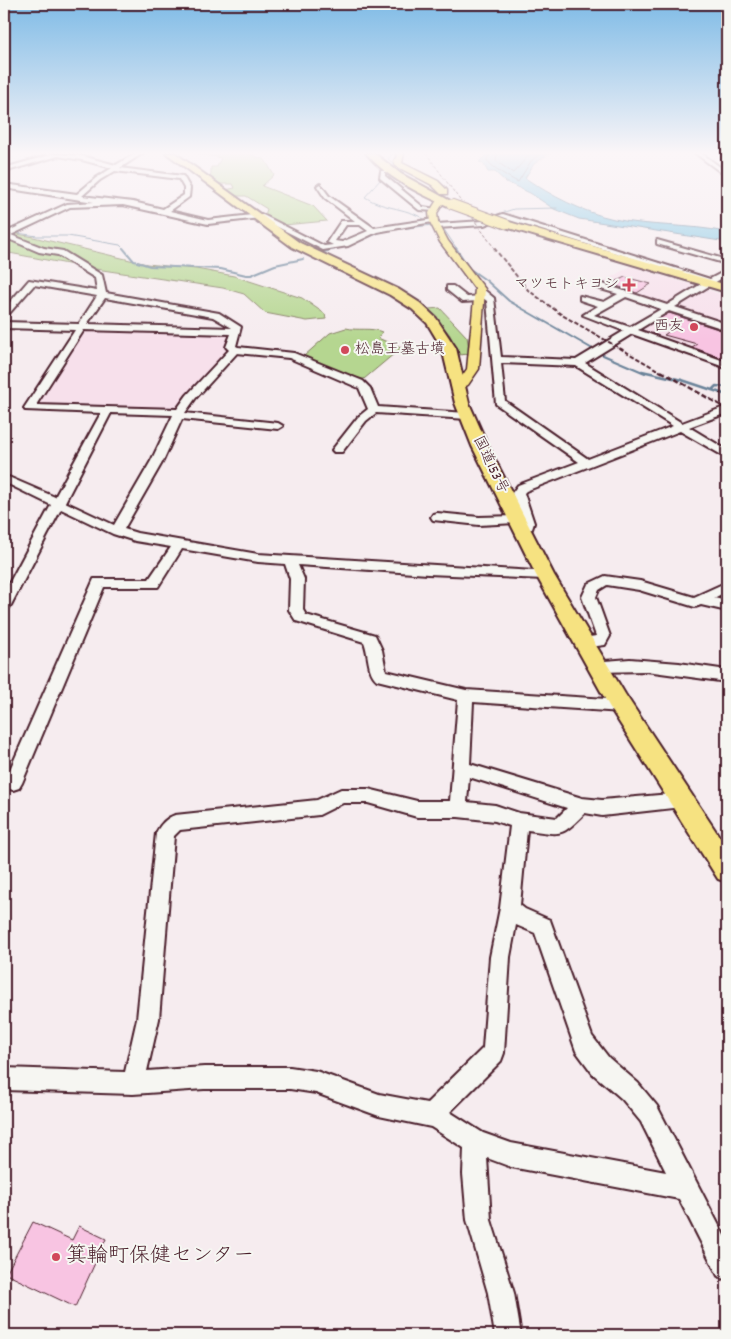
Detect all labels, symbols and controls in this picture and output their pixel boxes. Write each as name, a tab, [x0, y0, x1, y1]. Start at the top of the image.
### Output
place label: マツモトキヨシ	[514, 274, 619, 296]
marker: マツモトキヨシ	[623, 279, 635, 291]
place label: 西友	[654, 316, 684, 338]
marker: 西友	[688, 321, 700, 333]
place label: 松島王墓古墳	[355, 339, 445, 361]
marker: 松島王墓古墳	[339, 344, 351, 356]
street label: 国道153号	[467, 432, 513, 498]
place label: 箕輪町保健センター	[66, 1242, 254, 1272]
marker: 箕輪町保健センター	[50, 1251, 62, 1263]

